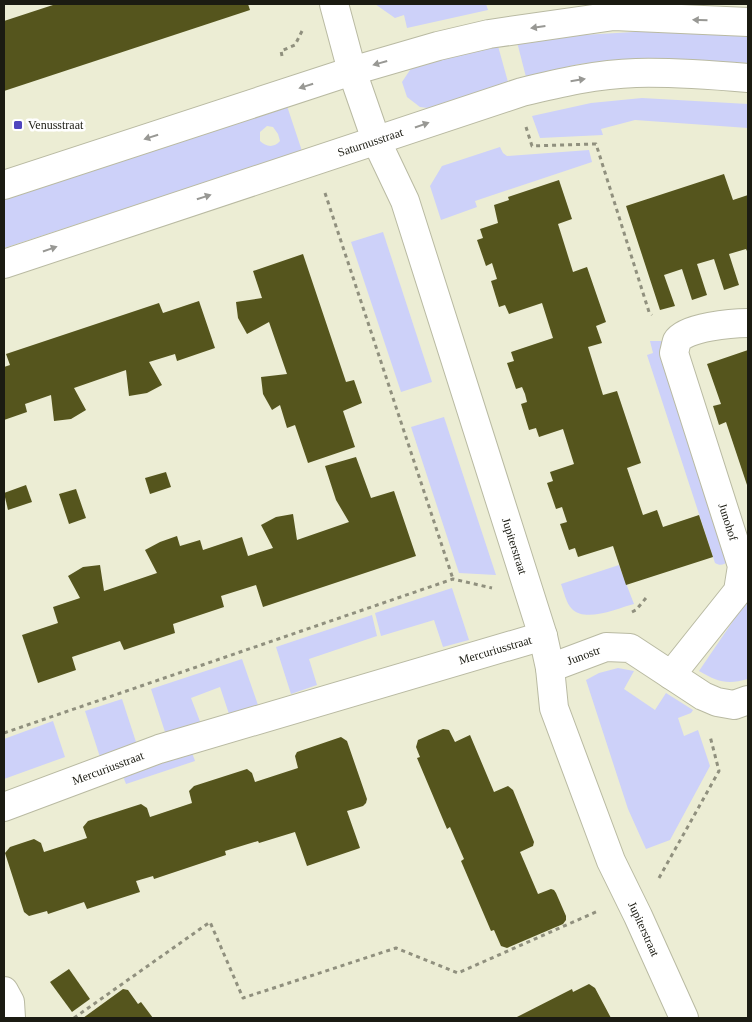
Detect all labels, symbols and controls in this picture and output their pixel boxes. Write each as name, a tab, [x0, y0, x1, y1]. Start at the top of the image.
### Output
one-way arrow	[691, 15, 707, 23]
one-way arrow	[530, 23, 546, 31]
one-way arrow	[372, 59, 387, 67]
one-way arrow	[570, 75, 586, 83]
one-way arrow	[298, 83, 313, 90]
place label: Venusstraat	[28, 118, 84, 132]
marker: Venusstraat	[12, 119, 24, 131]
one-way arrow	[415, 120, 430, 128]
street label: Saturnusstraat	[336, 125, 405, 160]
one-way arrow	[144, 133, 159, 141]
one-way arrow	[197, 193, 212, 201]
one-way arrow	[43, 245, 58, 253]
street label: Junohof	[715, 501, 741, 543]
street label: Jupiterstraat	[499, 516, 530, 577]
street label: Mercuriusstraat	[457, 633, 534, 667]
street label: Junostr	[565, 643, 602, 668]
street label: Mercuriusstraat	[70, 748, 146, 788]
street label: Jupiterstraat	[625, 899, 663, 959]

